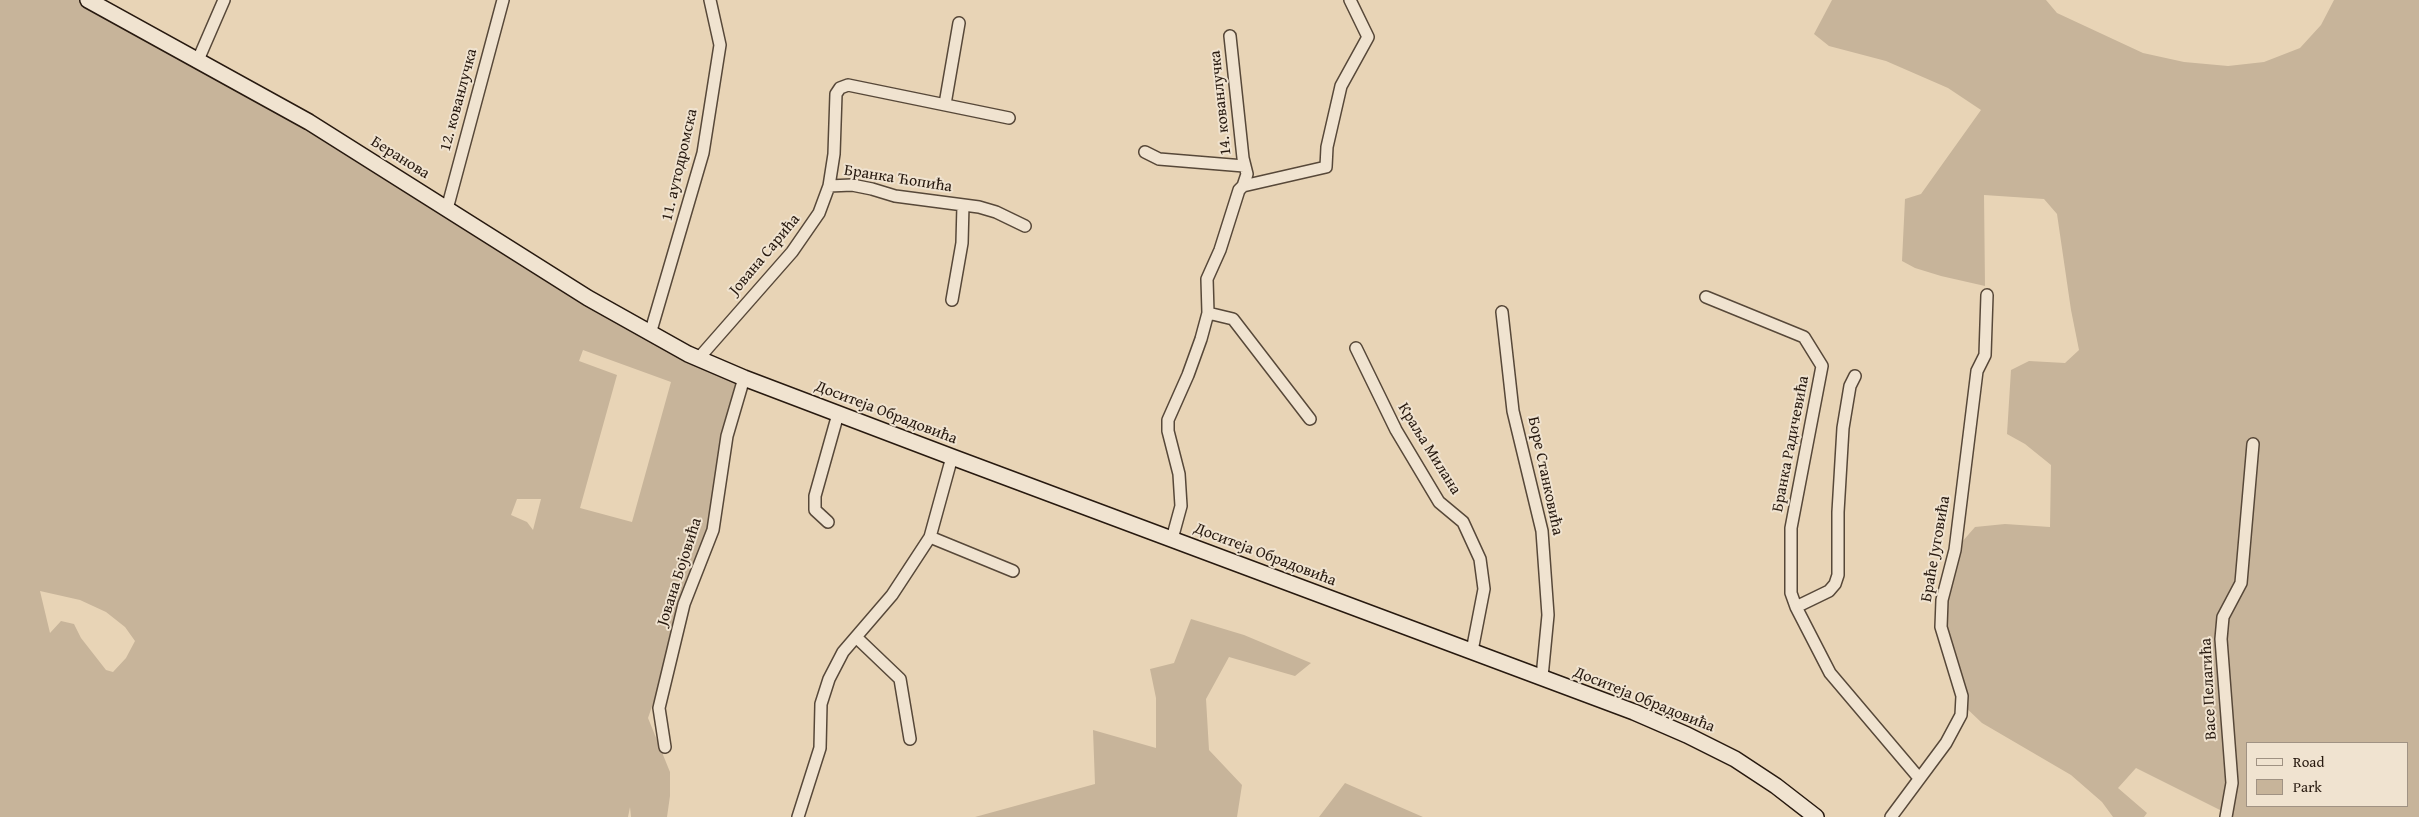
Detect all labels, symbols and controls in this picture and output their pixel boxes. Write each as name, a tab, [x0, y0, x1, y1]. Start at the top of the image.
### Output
street label: 12. кованлучка	[436, 47, 482, 153]
street label: 14. кованлучка	[1206, 50, 1236, 156]
street label: 11. аутодромска	[658, 107, 702, 223]
street label: Беранова	[367, 132, 433, 184]
street label: Бранка Ћопића	[843, 161, 953, 197]
street label: Јована Сарића	[725, 210, 805, 300]
street label: Бранка Радичевића	[1768, 374, 1814, 514]
street label: Доситеја Обрадовића	[812, 377, 960, 449]
street label: Краља Милана	[1393, 400, 1465, 498]
street label: Боре Станковића	[1523, 415, 1567, 537]
street label: Браће Југовића	[1917, 494, 1955, 604]
street label: Јована Бојовића	[653, 515, 707, 629]
street label: Доситеја Обрадовића	[1191, 519, 1339, 591]
street label: Васе Пелагића	[2197, 638, 2221, 740]
street label: Доситеја Обрадовића	[1571, 663, 1717, 737]
legend	[2246, 742, 2409, 807]
text: Road	[2293, 751, 2324, 772]
text: Park	[2293, 776, 2322, 797]

